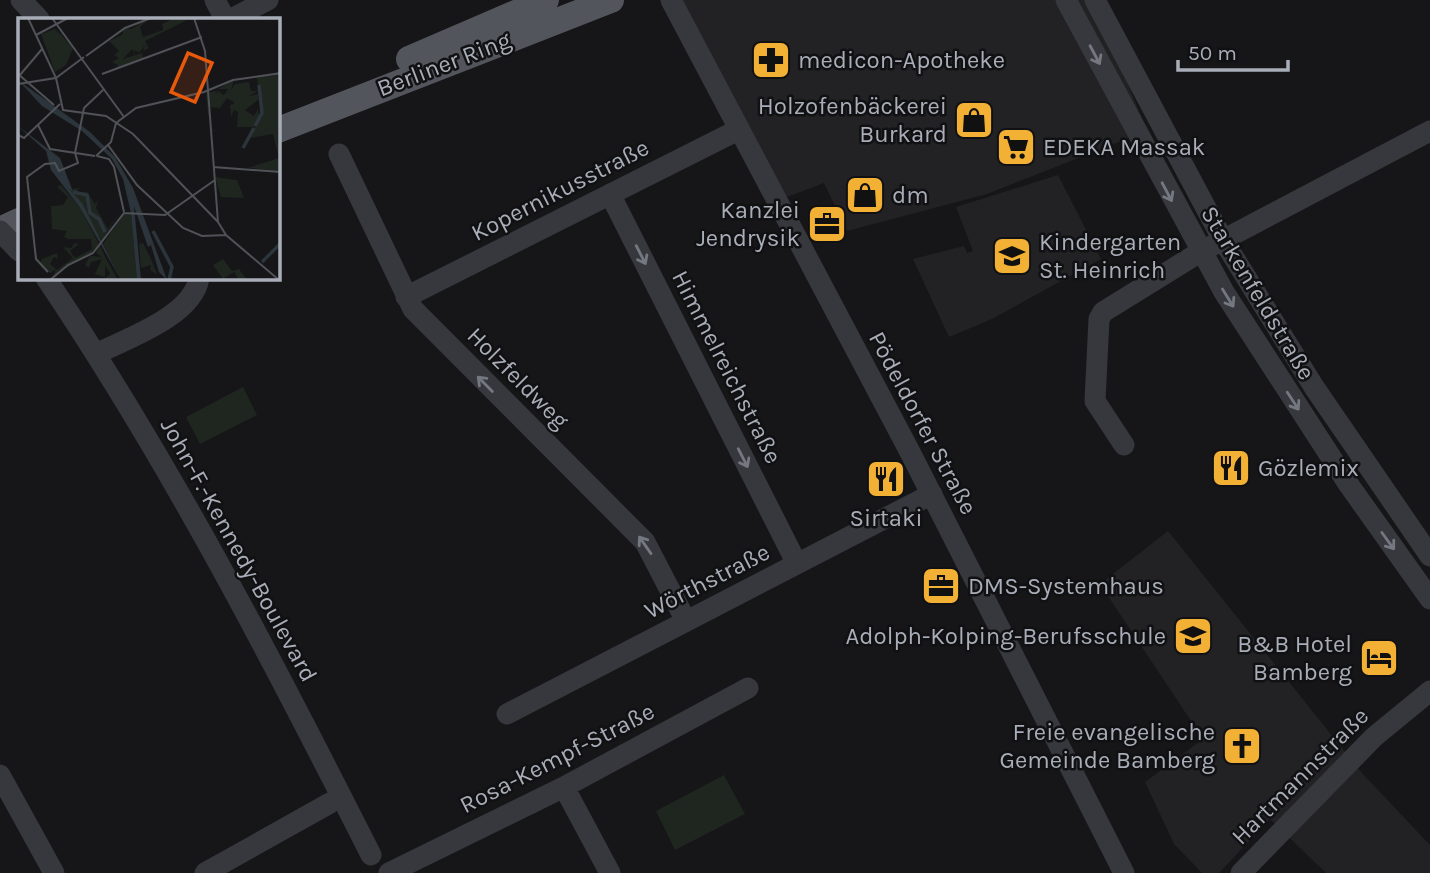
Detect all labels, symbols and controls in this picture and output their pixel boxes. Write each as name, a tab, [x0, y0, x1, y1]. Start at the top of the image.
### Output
inset map	[18, 18, 280, 280]
street label: Berliner Ring	[373, 26, 515, 102]
scale bar	[1178, 28, 1288, 72]
pharmacy icon: medicon-Apotheke	[750, 39, 792, 81]
text: 50 m	[1188, 41, 1237, 65]
one-way arrow	[1089, 44, 1102, 65]
place label: medicon-Apotheke	[798, 46, 1005, 74]
place label: Holzofenbäckerei Burkard	[758, 92, 947, 148]
shop icon: Holzofenbäckerei Burkard	[953, 99, 995, 141]
supermarket icon: EDEKA Massak	[995, 126, 1037, 168]
street label: Kopernikusstraße	[466, 133, 654, 247]
place label: EDEKA Massak	[1043, 133, 1205, 161]
shop icon: dm	[844, 174, 886, 216]
place label: dm	[892, 181, 929, 209]
one-way arrow	[1161, 181, 1175, 202]
place label: Kanzlei Jendrysik	[696, 196, 800, 252]
street label: Starkenfeldstraße	[1195, 201, 1321, 385]
office icon: Kanzlei Jendrysik	[806, 203, 848, 245]
place label: Kindergarten St. Heinrich	[1039, 228, 1181, 284]
school or university icon: Kindergarten St. Heinrich	[991, 235, 1033, 277]
one-way arrow	[634, 244, 648, 265]
street label: Himmelreichstraße	[666, 266, 788, 468]
one-way arrow	[1221, 287, 1235, 307]
street label: Holzfeldweg	[461, 321, 575, 435]
street label: Pödeldorfer Straße	[863, 327, 983, 519]
one-way arrow	[477, 375, 494, 392]
one-way arrow	[1286, 390, 1300, 410]
street label: John-F.-Kennedy-Boulevard	[155, 413, 323, 687]
one-way arrow	[737, 447, 751, 468]
restaurant icon: Gözlemix	[1210, 447, 1252, 489]
place label: Gözlemix	[1258, 454, 1359, 482]
restaurant icon: Sirtaki	[865, 458, 907, 500]
place label: Sirtaki	[849, 504, 923, 532]
one-way arrow	[1381, 531, 1395, 550]
one-way arrow	[638, 536, 652, 555]
street label: Wörthstraße	[640, 538, 774, 624]
office icon: DMS-Systemhaus	[920, 565, 962, 607]
place label: DMS-Systemhaus	[968, 572, 1164, 600]
school or university icon: Adolph-Kolping-Berufsschule	[1172, 615, 1214, 657]
place label: Adolph-Kolping-Berufsschule	[846, 622, 1166, 650]
place label: B&B Hotel Bamberg	[1237, 630, 1352, 686]
hotel icon: B&B Hotel Bamberg	[1358, 637, 1400, 679]
street label: Rosa-Kempf-Straße	[455, 697, 659, 819]
street label: Hartmannstraße	[1226, 702, 1374, 850]
place label: Freie evangelische Gemeinde Bamberg	[1000, 718, 1215, 774]
church icon: Freie evangelische Gemeinde Bamberg	[1221, 725, 1263, 767]

